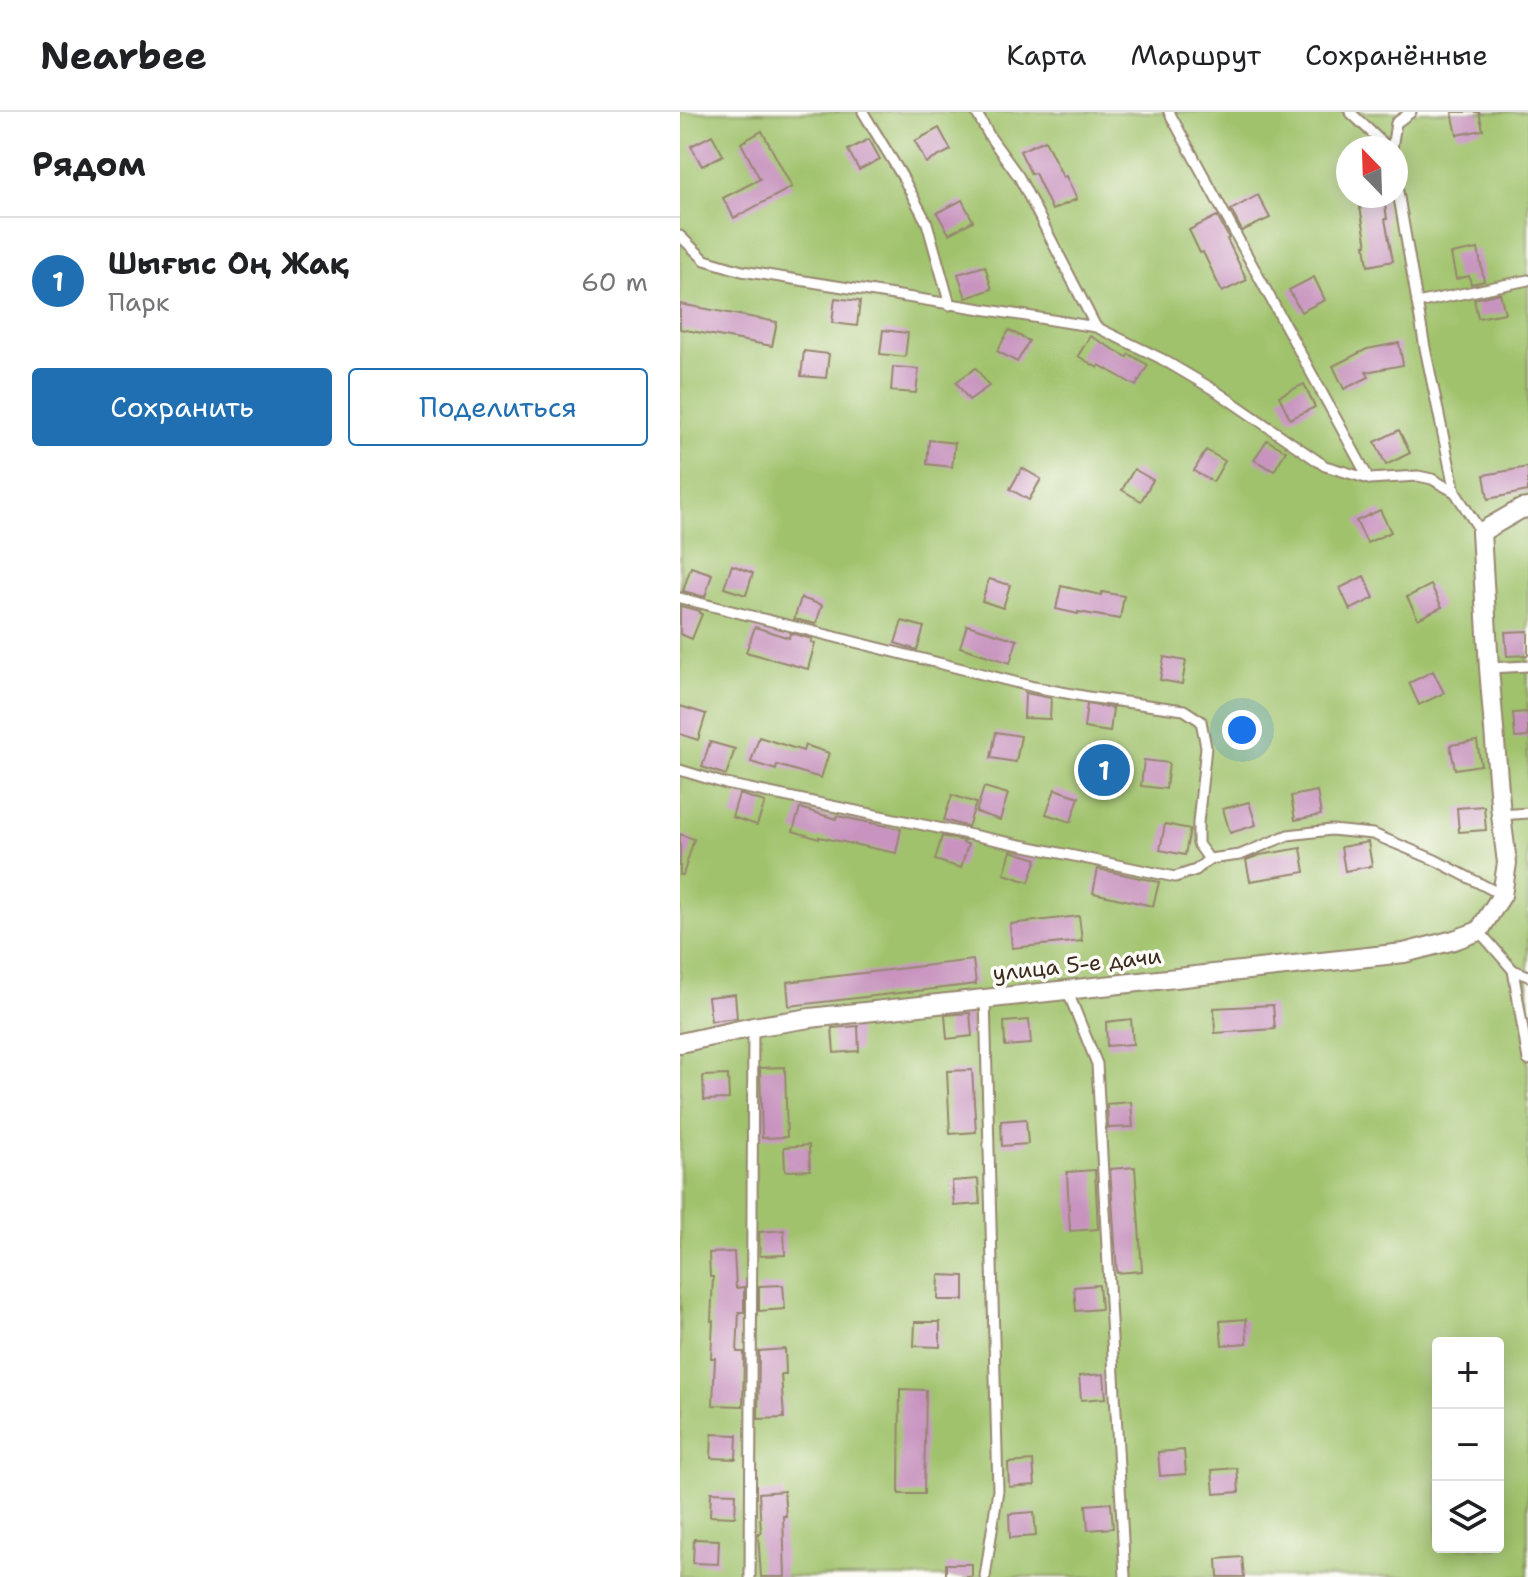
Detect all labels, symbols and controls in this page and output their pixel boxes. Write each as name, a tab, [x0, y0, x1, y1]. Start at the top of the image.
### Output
text: Nearbee	[40, 30, 207, 81]
text: Карта	[1006, 36, 1086, 74]
text: Маршрут	[1130, 36, 1261, 74]
text: Сохранённые	[1305, 36, 1488, 74]
north arrow	[1336, 136, 1408, 208]
text: Рядом	[32, 141, 146, 187]
text: Шығыс Оң Жақ	[108, 243, 349, 284]
text: 1	[52, 264, 64, 299]
text: 60 m	[581, 264, 648, 299]
text: Парк	[108, 284, 170, 319]
button: Сохранить	[32, 368, 332, 446]
button: Поделиться	[348, 368, 648, 446]
your location	[1222, 710, 1262, 750]
pin: 1	[1078, 740, 1130, 800]
street label: улица 5-е дачи	[991, 941, 1163, 988]
map controls	[1432, 1337, 1504, 1553]
button: +	[1432, 1337, 1504, 1409]
button: −	[1432, 1409, 1504, 1481]
button: layers	[1432, 1481, 1504, 1553]

